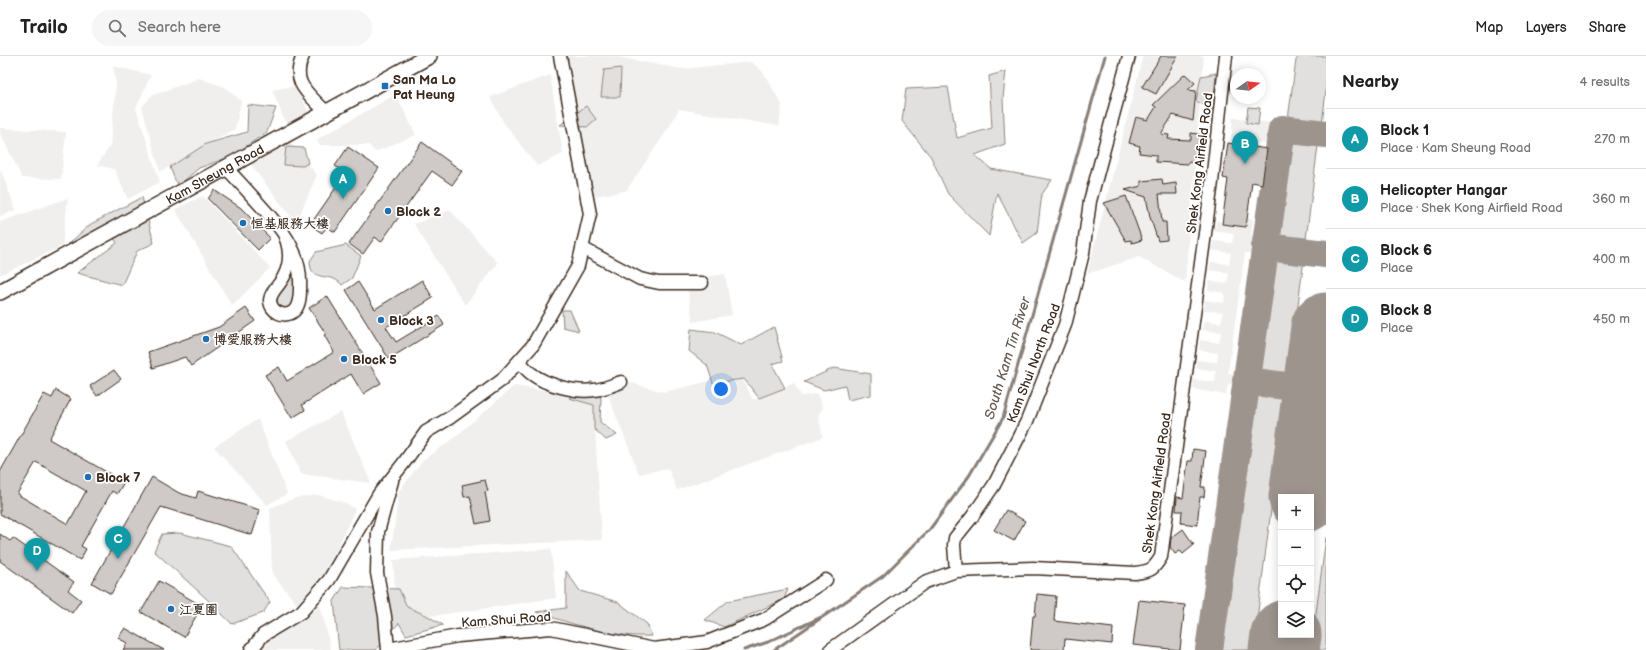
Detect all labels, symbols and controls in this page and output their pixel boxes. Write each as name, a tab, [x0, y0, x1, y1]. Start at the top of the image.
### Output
search box	[92, 10, 372, 46]
text: Trailo	[20, 16, 68, 39]
icon: search	[106, 17, 128, 39]
text: Search here	[138, 18, 221, 37]
text: Map	[1475, 19, 1503, 36]
text: Layers	[1525, 19, 1567, 36]
text: Share	[1589, 19, 1626, 36]
north arrow	[1230, 68, 1266, 104]
place label: San Ma Lo Pat Heung	[393, 72, 456, 103]
text: Nearby	[1342, 72, 1399, 92]
text: 4 results	[1580, 74, 1630, 90]
marker: San Ma Lo Pat Heung	[380, 81, 390, 91]
street label: Shek Kong Airfield Road	[1183, 92, 1217, 234]
text: Block 1	[1380, 121, 1429, 140]
pin: B	[1232, 131, 1258, 164]
text: A	[1351, 131, 1359, 147]
text: 270 m	[1594, 131, 1630, 147]
text: Place · Kam Sheung Road	[1380, 140, 1531, 156]
street label: Kam Sheung Road	[163, 141, 267, 208]
pin: A	[330, 166, 356, 199]
text: Helicopter Hangar	[1380, 181, 1507, 200]
text: B	[1350, 191, 1360, 207]
text: 360 m	[1592, 191, 1630, 207]
text: Place · Shek Kong Airfield Road	[1380, 200, 1563, 216]
place label: Block 2	[396, 204, 441, 220]
marker: Block 2	[383, 206, 393, 216]
place label: 恒基服務大樓	[251, 216, 329, 232]
marker: 恒基服務大樓	[238, 218, 248, 228]
text: Block 6	[1380, 241, 1432, 260]
text: C	[1350, 251, 1360, 267]
text: 400 m	[1593, 251, 1630, 267]
text: Place	[1380, 260, 1413, 276]
water label: South Kam Tin River	[981, 294, 1034, 421]
street label: Kam Shui North Road	[1004, 301, 1064, 425]
text: Block 8	[1380, 301, 1432, 320]
text: D	[1350, 311, 1360, 327]
text: 450 m	[1593, 311, 1630, 327]
place label: Block 3	[389, 313, 434, 329]
marker: Block 3	[376, 315, 386, 325]
text: Place	[1380, 320, 1413, 336]
place label: 博愛服務大樓	[214, 332, 292, 348]
marker: 博愛服務大樓	[201, 334, 211, 344]
place label: Block 5	[352, 352, 397, 368]
marker: Block 5	[339, 354, 349, 364]
your location	[711, 379, 731, 399]
street label: Shek Kong Airfield Road	[1139, 412, 1175, 554]
place label: Block 7	[96, 470, 140, 486]
marker: Block 7	[83, 472, 93, 482]
map controls	[1278, 494, 1314, 638]
button: +	[1278, 494, 1314, 530]
pin: C	[105, 526, 131, 559]
button: −	[1278, 530, 1314, 566]
pin: D	[24, 538, 50, 571]
button: locate	[1278, 566, 1314, 602]
place label: 江夏圍	[179, 602, 218, 618]
button: layers	[1278, 602, 1314, 638]
marker: 江夏圍	[166, 604, 176, 614]
street label: Kam Shui Road	[461, 609, 551, 631]

